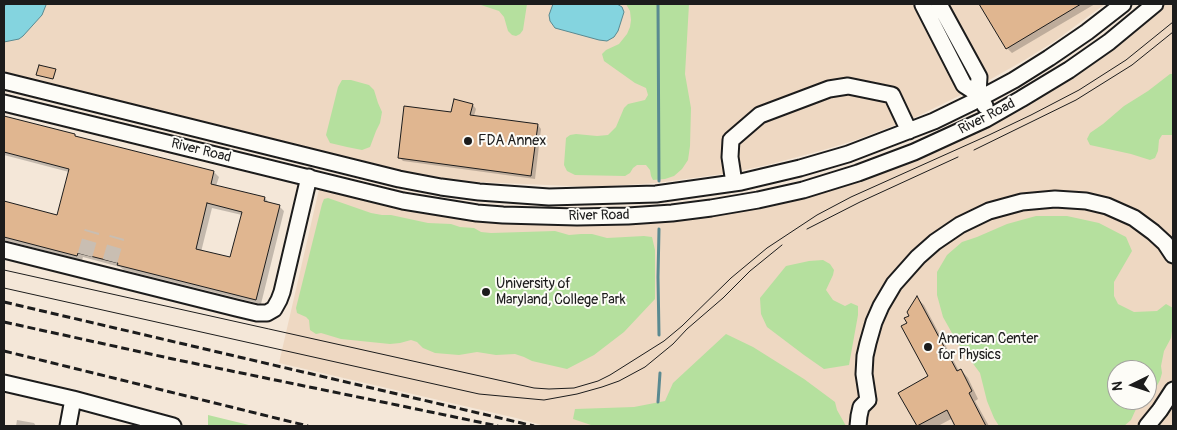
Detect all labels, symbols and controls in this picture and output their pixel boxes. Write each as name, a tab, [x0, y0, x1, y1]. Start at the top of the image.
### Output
street label: River Road	[956, 96, 1018, 138]
place label: FDA Annex	[478, 133, 546, 149]
street label: River Road	[169, 135, 233, 167]
marker: FDA Annex	[462, 135, 474, 147]
street label: River Road	[568, 207, 630, 225]
place label: University of Maryland, College Park	[496, 276, 626, 308]
marker: University of Maryland, College Park	[480, 286, 492, 298]
place label: American Center for Physics	[938, 331, 1038, 364]
marker: American Center for Physics	[922, 341, 934, 353]
north arrow	[1107, 360, 1157, 410]
text: N	[1109, 381, 1126, 391]

